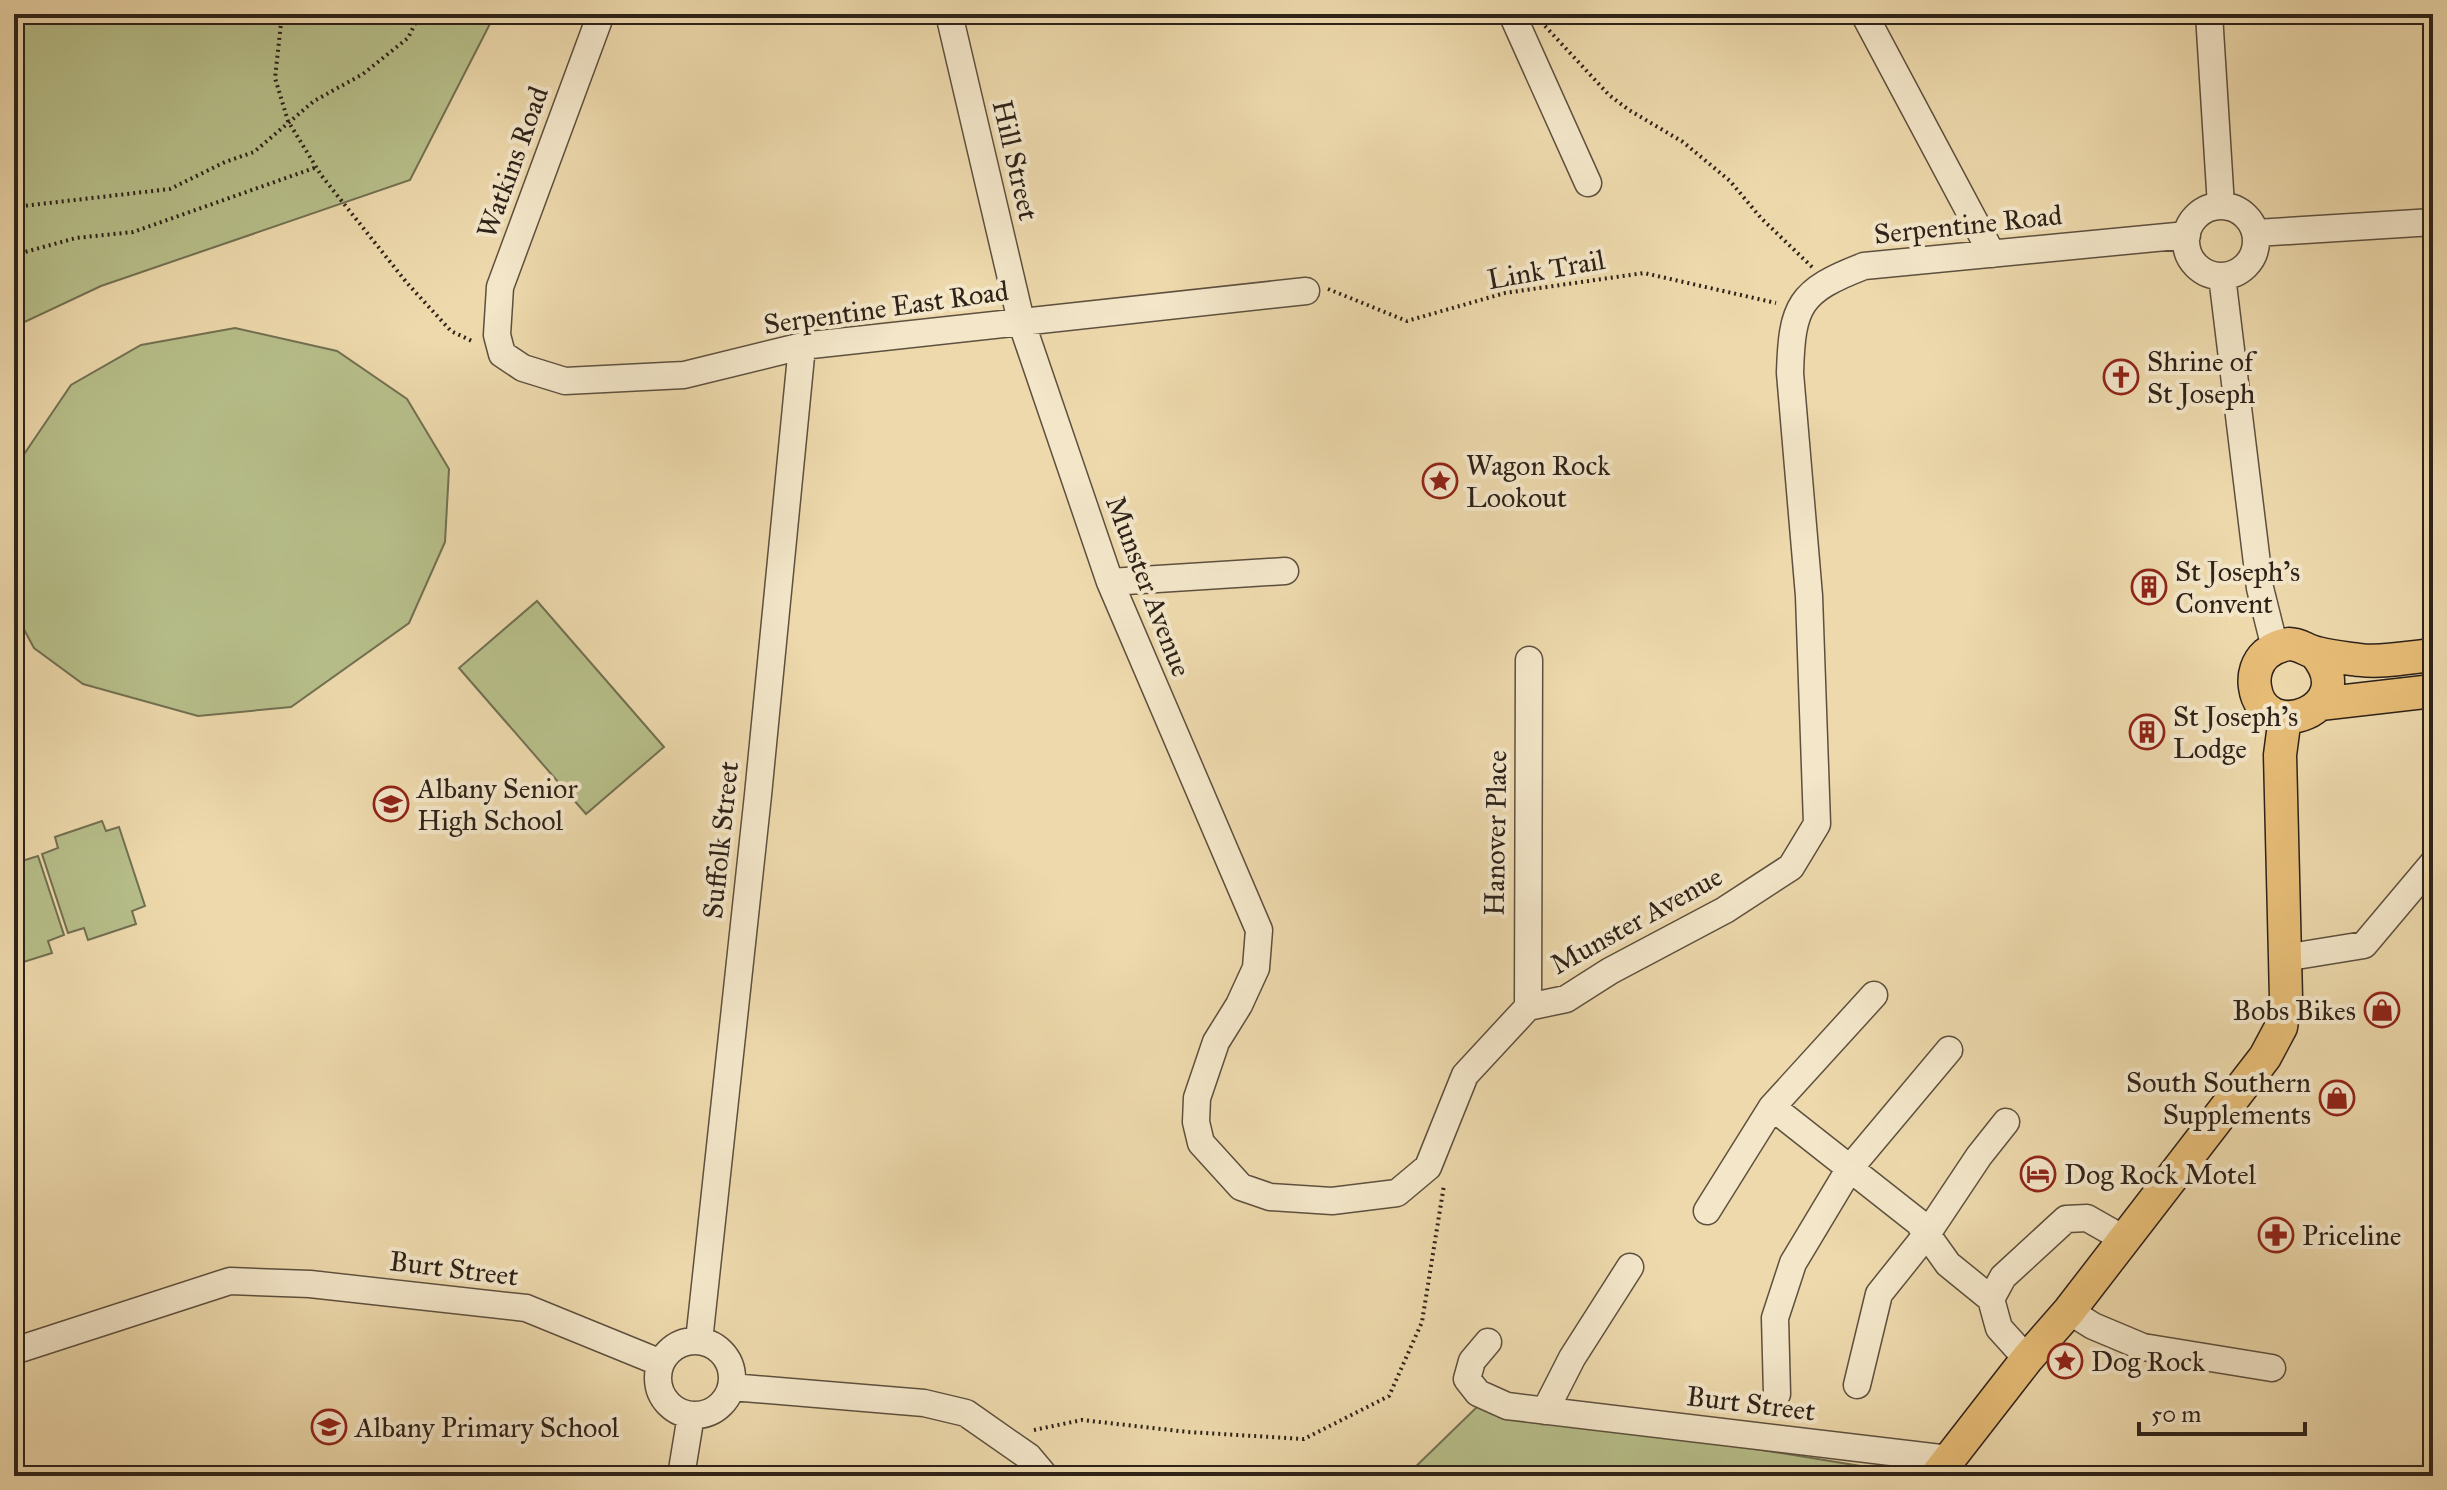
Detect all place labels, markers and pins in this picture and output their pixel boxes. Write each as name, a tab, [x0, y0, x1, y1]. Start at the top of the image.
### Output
place label: Shrine of St Joseph	[2147, 344, 2258, 411]
church icon: Shrine of St Joseph	[2102, 358, 2140, 396]
place label: Wagon Rock Lookout	[1466, 448, 1610, 515]
place icon: Wagon Rock Lookout	[1421, 462, 1459, 500]
place label: St Joseph's Convent	[2175, 554, 2300, 621]
building icon: St Joseph's Convent	[2130, 568, 2168, 606]
place label: St Joseph's Lodge	[2173, 699, 2298, 766]
building icon: St Joseph's Lodge	[2128, 713, 2166, 751]
place label: Albany Senior High School	[416, 771, 578, 838]
school or university icon: Albany Senior High School	[372, 785, 410, 823]
shop icon: Bobs Bikes	[2363, 991, 2401, 1029]
place label: Bobs Bikes	[2233, 993, 2356, 1028]
place label: South Southern Supplements	[2126, 1065, 2311, 1132]
shop icon: South Southern Supplements	[2318, 1079, 2356, 1117]
hotel icon: Dog Rock Motel	[2019, 1155, 2057, 1193]
place label: Dog Rock Motel	[2064, 1157, 2257, 1192]
pharmacy icon: Priceline	[2257, 1216, 2295, 1254]
place label: Priceline	[2302, 1218, 2402, 1253]
place icon: Dog Rock	[2046, 1342, 2084, 1380]
place label: Dog Rock	[2091, 1344, 2205, 1379]
school or university icon: Albany Primary School	[310, 1408, 348, 1446]
place label: Albany Primary School	[354, 1410, 620, 1445]

